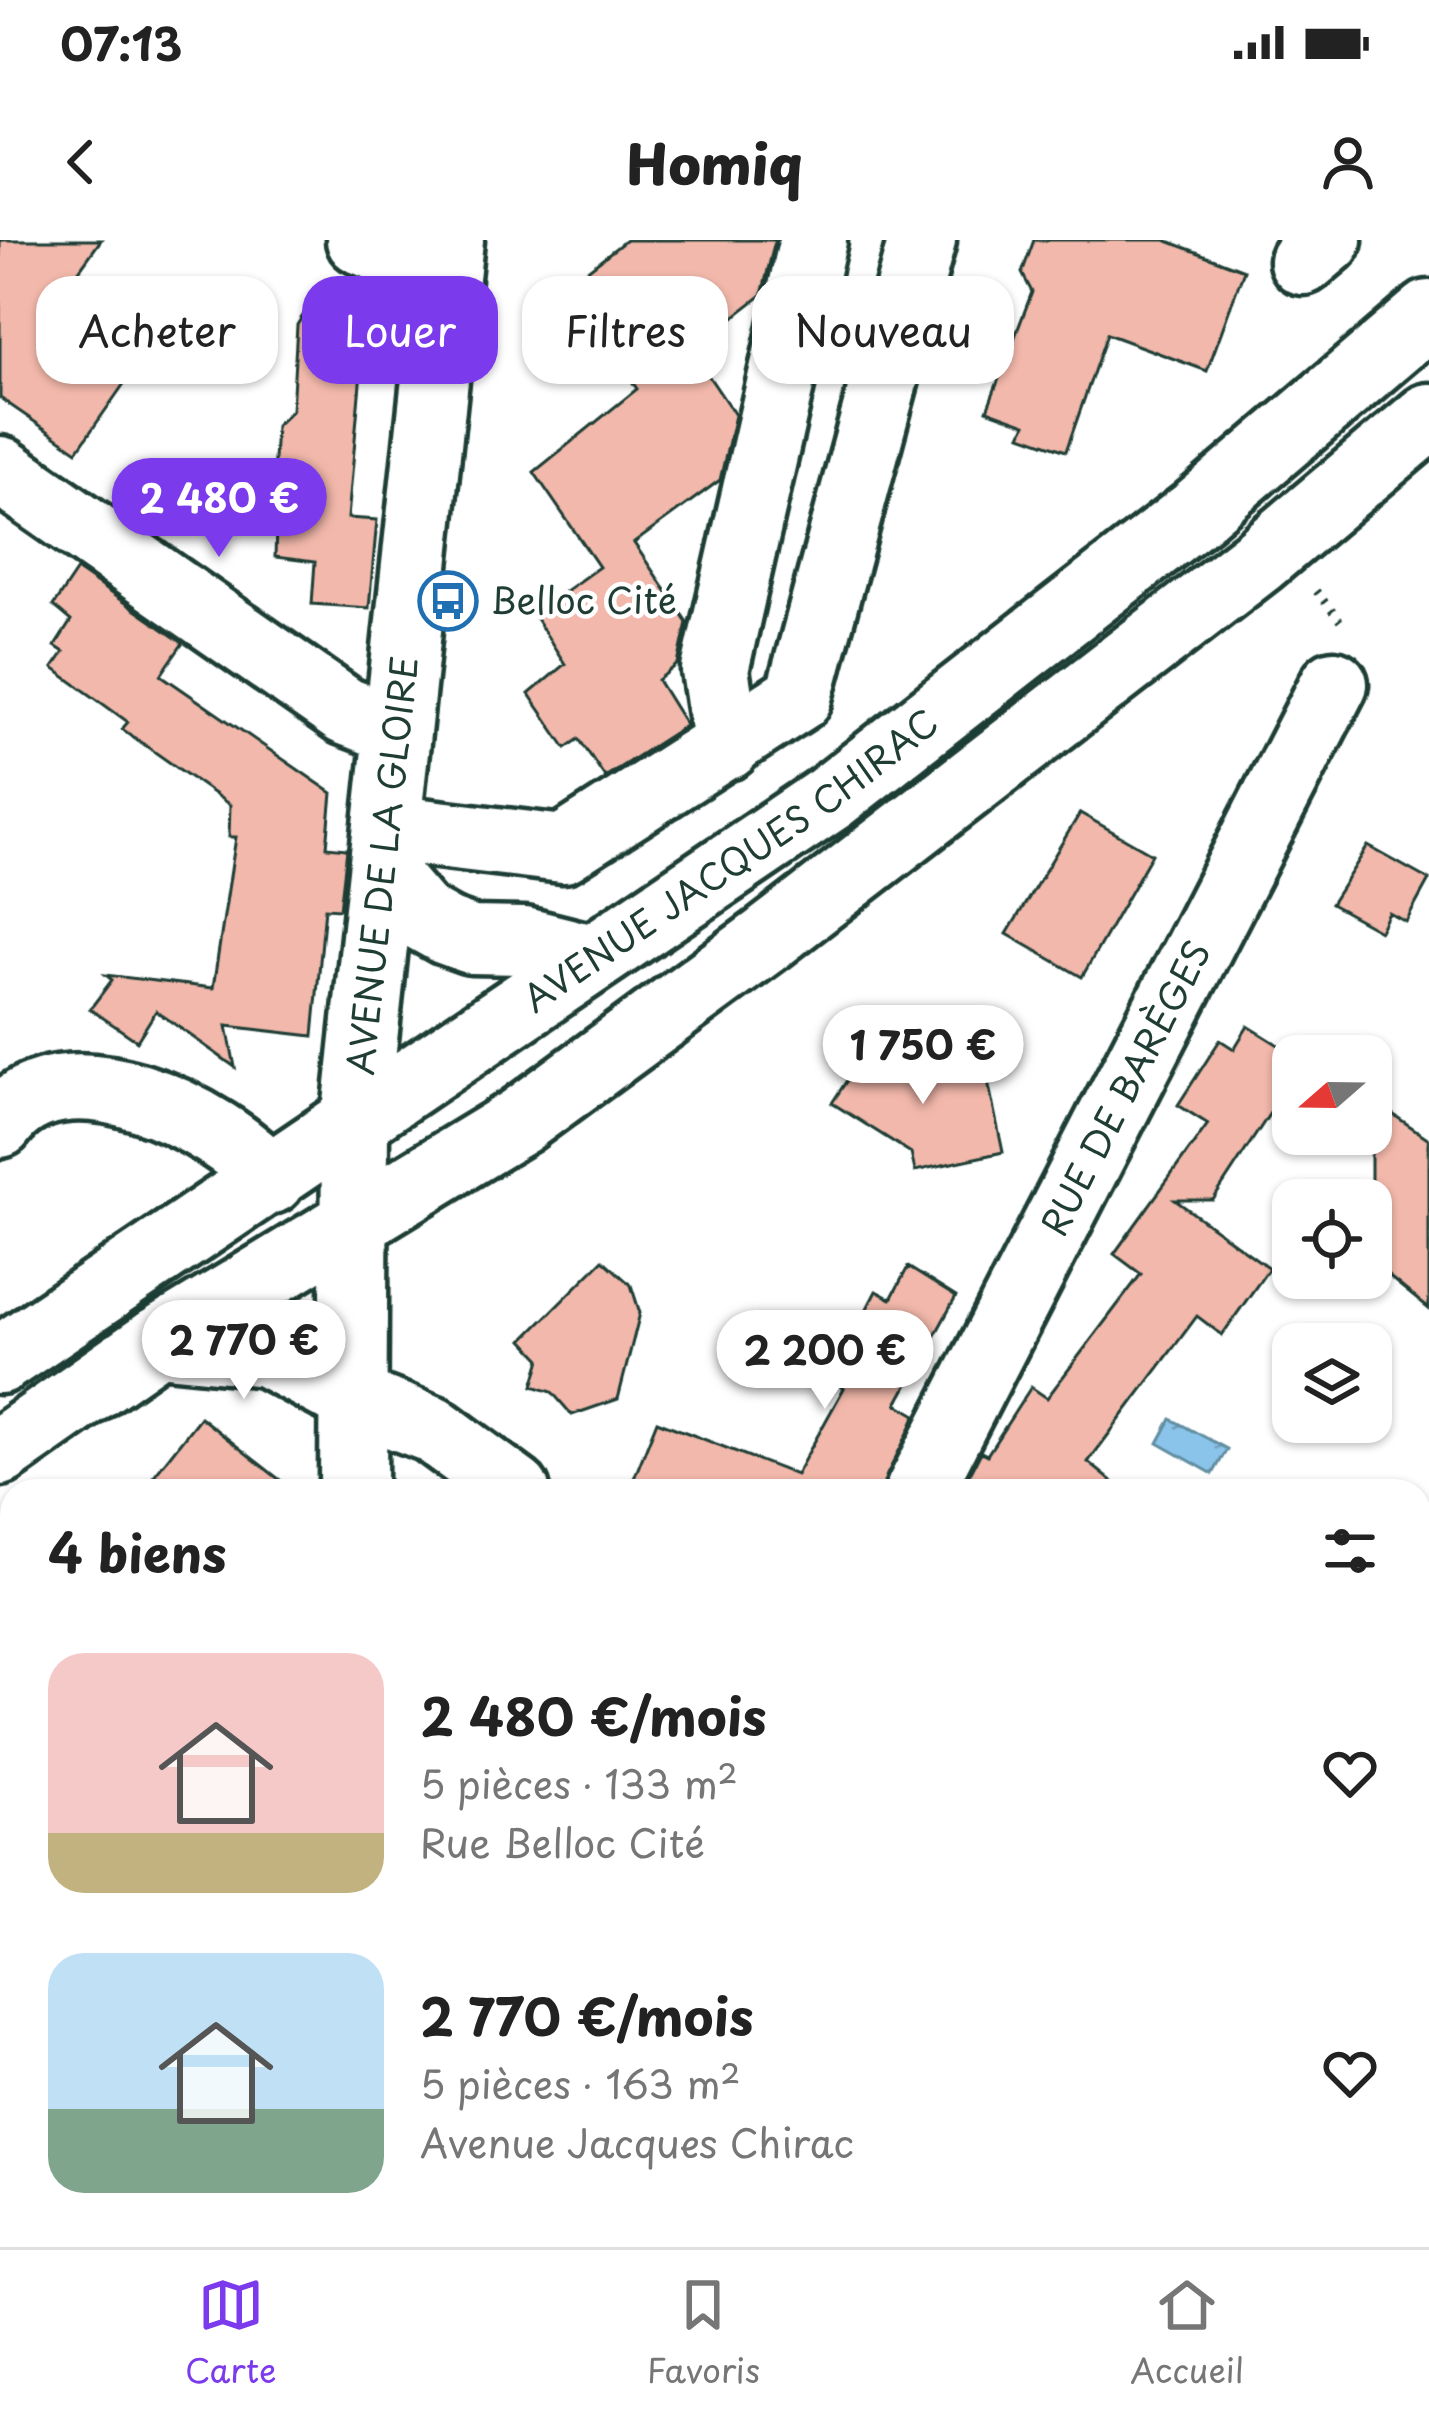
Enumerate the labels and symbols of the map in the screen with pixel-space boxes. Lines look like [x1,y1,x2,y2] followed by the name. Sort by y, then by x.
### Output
[108,458,330,560] pin: 2 480 €
[417,570,479,632] bus stop icon: Belloc Cité
[490,572,677,626] place label: Belloc Cité
[331,653,430,1077] street label: AVENUE DE LA GLOIRE
[511,695,949,1024] street label: AVENUE JACQUES CHIRAC
[1026,930,1223,1244] street label: RUE DE BARÈGES
[812,1005,1034,1107] pin: 1 750 €
[1272,1035,1392,1155] north arrow
[133,1300,355,1402] pin: 2 770 €
[714,1310,936,1412] pin: 2 200 €

